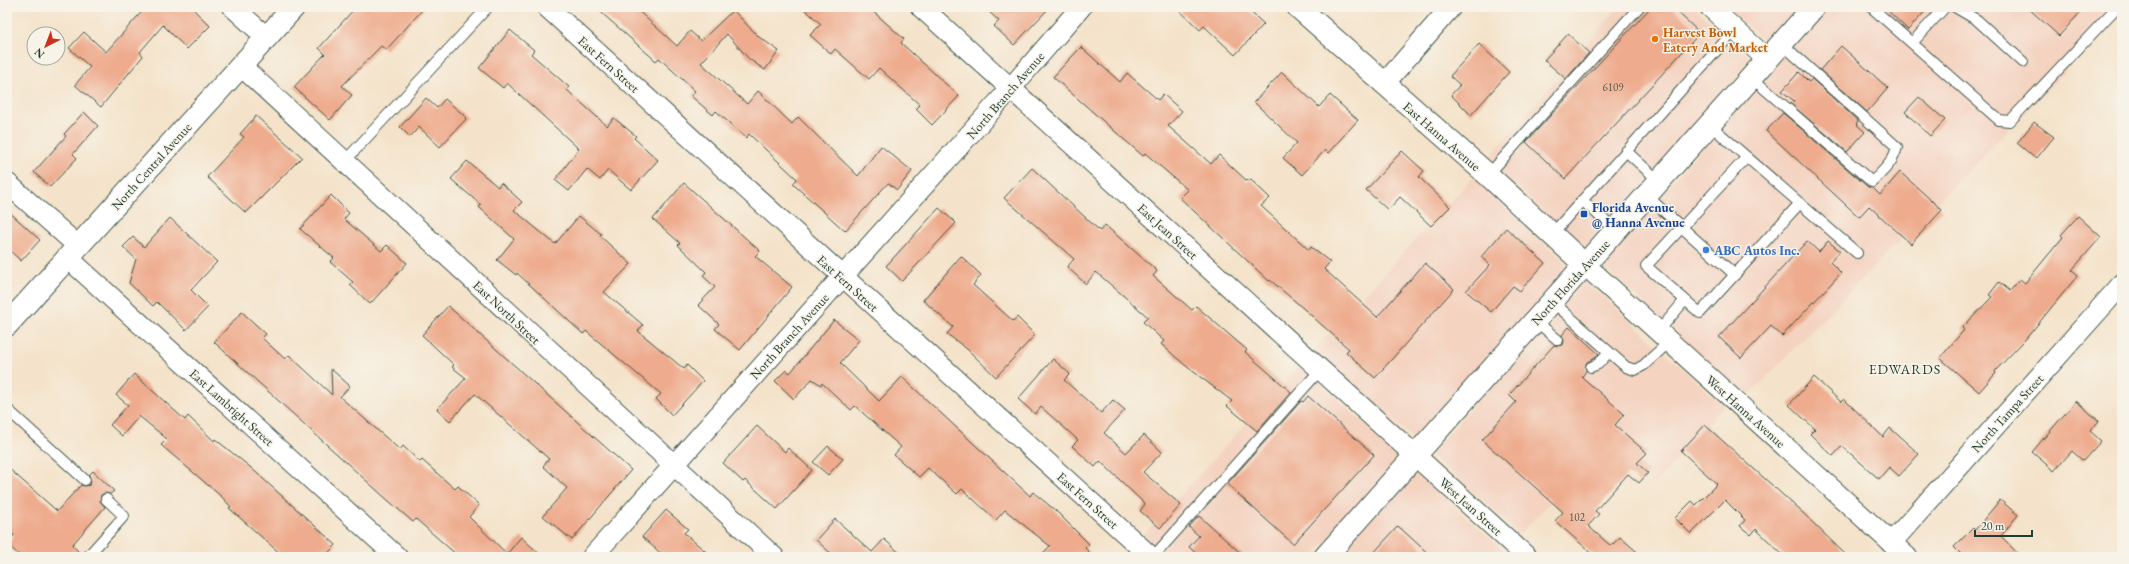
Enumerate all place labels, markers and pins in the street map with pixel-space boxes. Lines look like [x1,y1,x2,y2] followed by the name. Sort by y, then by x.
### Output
[1663,24,1768,56] place label: Harvest Bowl Eatery And Market
[1650,34,1660,44] marker: Harvest Bowl Eatery And Market
[1592,199,1685,231] place label: Florida Avenue @ Hanna Avenue
[1579,209,1589,219] marker: Florida Avenue @ Hanna Avenue
[1713,242,1800,259] place label: ABC Autos Inc.
[1701,245,1711,255] marker: ABC Autos Inc.

